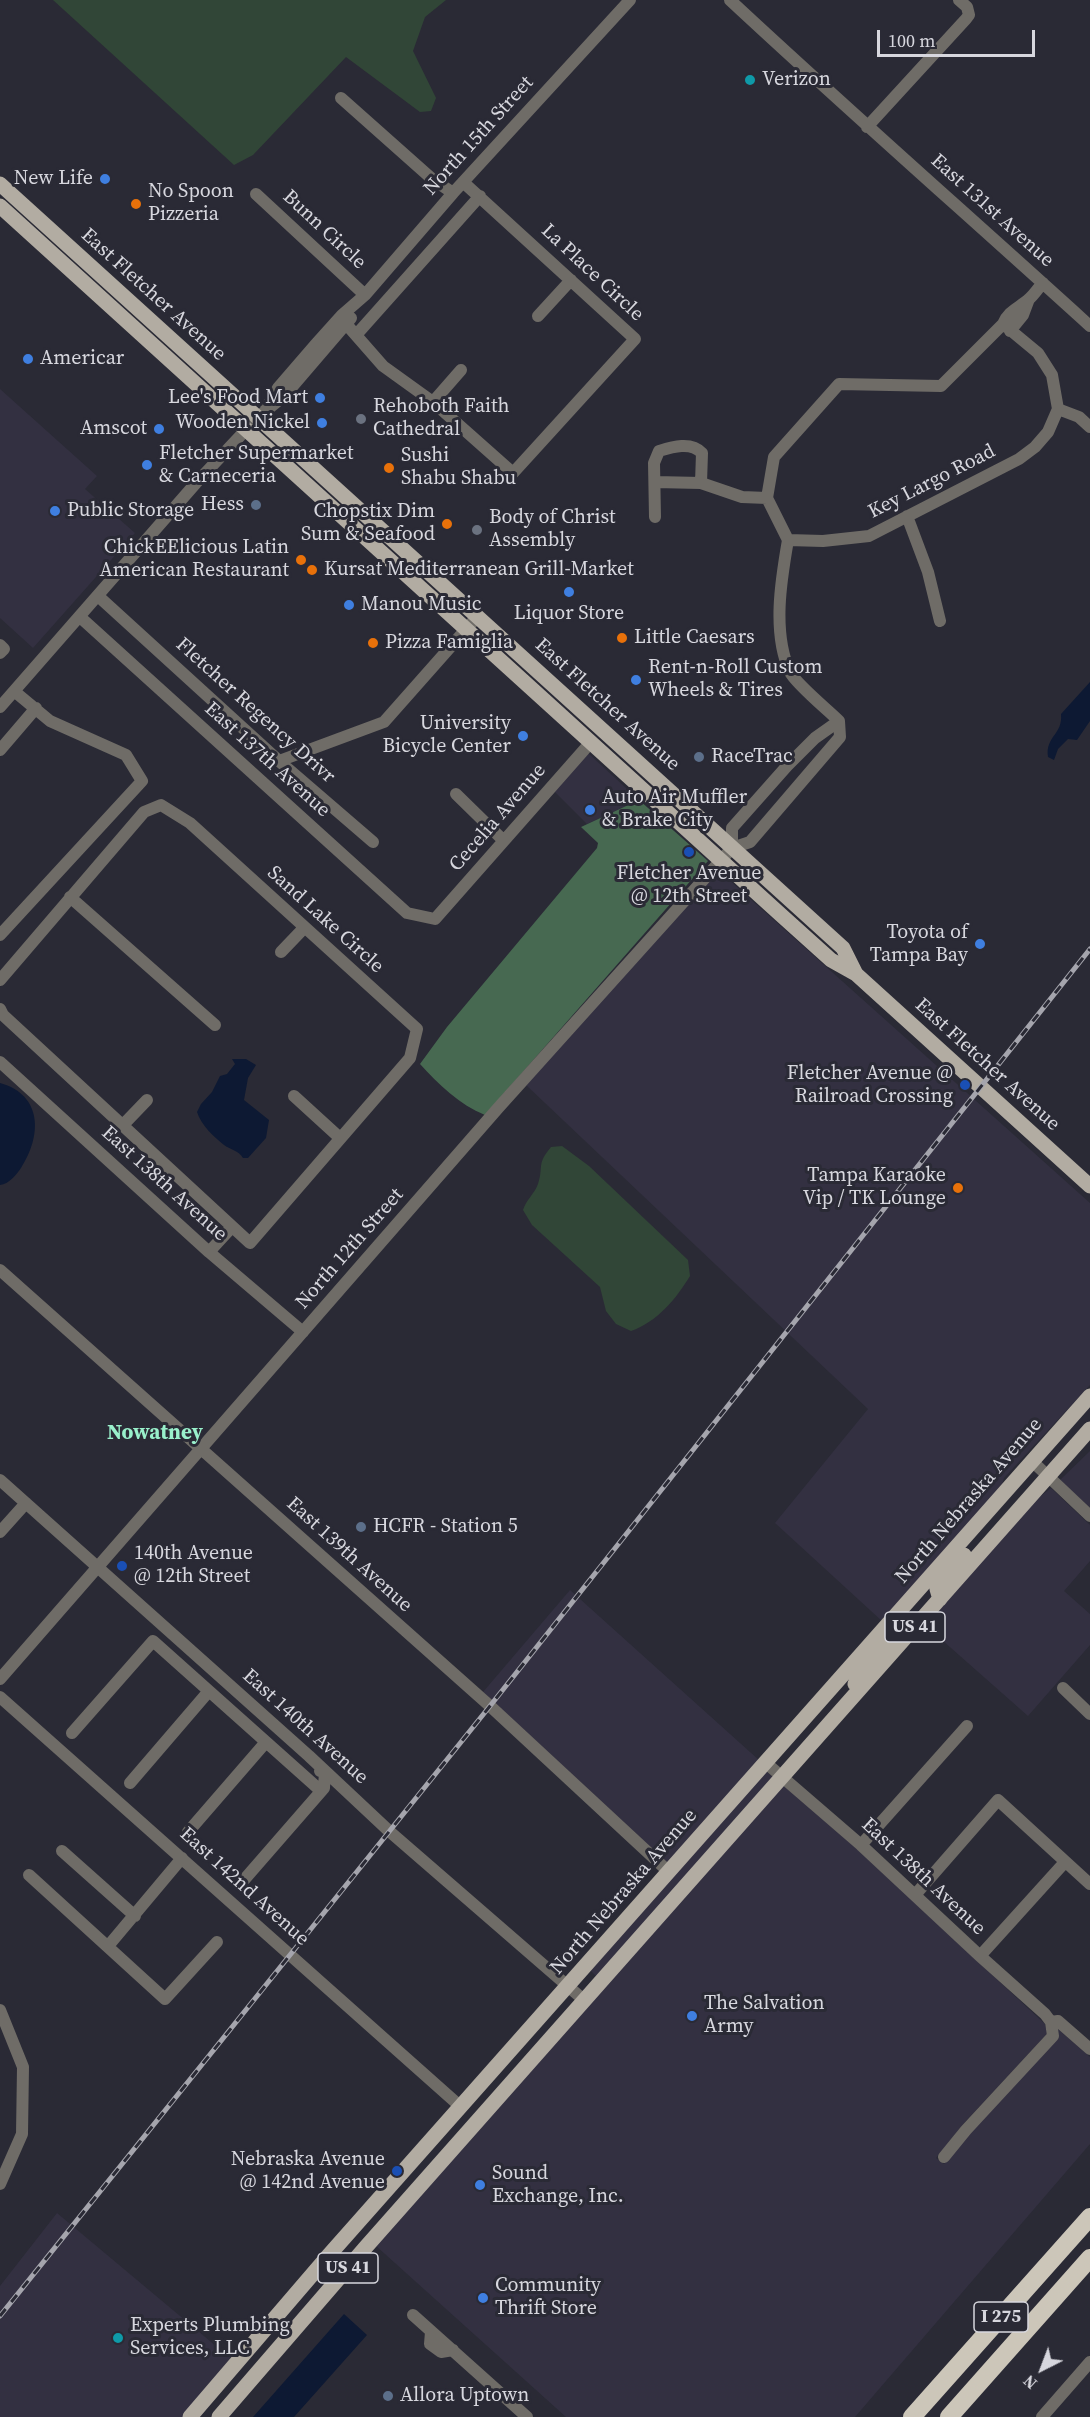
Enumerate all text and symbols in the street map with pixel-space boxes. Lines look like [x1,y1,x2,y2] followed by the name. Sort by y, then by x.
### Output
[880,18,1038,56] scale bar
[888,28,935,53] text: 100 m
[762,68,831,92] place label: Verizon
[419,71,539,201] street label: North 15th Street
[743,73,757,87] marker: Verizon
[925,149,1059,273] street label: East 131st Avenue
[14,167,93,191] place label: New Life
[98,172,112,186] marker: New Life
[148,180,234,227] place label: No Spoon Pizzeria
[277,185,371,275] street label: Bunn Circle
[129,197,143,211] marker: No Spoon Pizzeria
[536,219,648,327] street label: La Place Circle
[76,224,230,366] street label: East Fletcher Avenue
[40,347,124,371] place label: Americar
[21,352,35,366] marker: Americar
[168,386,308,410] place label: Lee's Food Mart
[313,391,327,405] marker: Lee's Food Mart
[373,395,510,442] place label: Rehoboth Faith Cathedral
[175,411,310,435] place label: Wooden Nickel
[354,412,368,426] marker: Rehoboth Faith Cathedral
[315,416,329,430] marker: Wooden Nickel
[80,417,147,441] place label: Amscot
[152,422,166,436] marker: Amscot
[865,440,999,524] street label: Key Largo Road
[159,442,354,489] place label: Fletcher Supermarket & Carneceria
[401,444,516,491] place label: Sushi Shabu Shabu
[140,458,154,472] marker: Fletcher Supermarket & Carneceria
[382,461,396,475] marker: Sushi Shabu Shabu
[201,493,244,517] place label: Hess
[249,498,263,512] marker: Hess
[67,499,194,523] place label: Public Storage
[301,500,435,547] place label: Chopstix Dim Sum & Seafood
[48,504,62,518] marker: Public Storage
[489,506,616,553] place label: Body of Christ Assembly
[440,517,454,531] marker: Chopstix Dim Sum & Seafood
[470,523,484,537] marker: Body of Christ Assembly
[100,536,289,583] place label: ChickEElicious Latin American Restaurant
[294,553,308,567] marker: ChickEElicious Latin American Restaurant
[324,558,634,582] place label: Kursat Mediterranean Grill-Market
[305,563,319,577] marker: Kursat Mediterranean Grill-Market
[562,585,576,599] marker: Liquor Store
[361,593,482,617] place label: Manou Music
[342,598,356,612] marker: Manou Music
[514,602,624,626] place label: Liquor Store
[634,626,755,650] place label: Little Caesars
[385,631,513,655] place label: Pizza Famiglia
[615,631,629,645] marker: Little Caesars
[170,633,340,789] street label: Fletcher Regency Drivr
[530,634,684,776] street label: East Fletcher Avenue
[366,636,380,650] marker: Pizza Famiglia
[648,656,823,703] place label: Rent-n-Roll Custom Wheels & Tires
[629,673,643,687] marker: Rent-n-Roll Custom Wheels & Tires
[199,697,335,823] street label: East 137th Avenue
[383,712,511,759] place label: University Bicycle Center
[516,729,530,743] marker: University Bicycle Center
[711,745,793,769] place label: RaceTrac
[692,750,706,764] marker: RaceTrac
[445,759,551,877] street label: Cecelia Avenue
[602,786,747,833] place label: Auto Air Muffler & Brake City
[583,803,597,817] marker: Auto Air Muffler & Brake City
[682,845,696,859] marker: Fletcher Avenue @ 12th Street
[262,861,388,979] street label: Sand Lake Circle
[617,862,761,909] place label: Fletcher Avenue @ 12th Street
[870,921,968,968] place label: Toyota of Tampa Bay
[973,937,987,951] marker: Toyota of Tampa Bay
[910,994,1064,1136] street label: East Fletcher Avenue
[787,1062,953,1109] place label: Fletcher Avenue @ Railroad Crossing
[958,1078,972,1092] marker: Fletcher Avenue @ Railroad Crossing
[96,1121,232,1247] street label: East 138th Avenue
[803,1164,946,1211] place label: Tampa Karaoke Vip / TK Lounge
[951,1181,965,1195] marker: Tampa Karaoke Vip / TK Lounge
[291,1184,409,1314] street label: North 12th Street
[890,1413,1048,1589] street label: North Nebraska Avenue
[107,1421,203,1447] district label: Nowatney
[281,1492,417,1618] street label: East 139th Avenue
[373,1515,518,1539] place label: HCFR - Station 5
[354,1520,368,1534] marker: HCFR - Station 5
[134,1542,253,1589] place label: 140th Avenue @ 12th Street
[115,1559,129,1573] marker: 140th Avenue @ 12th Street
[885,1612,945,1642] road number: US 41
[237,1664,373,1790] street label: East 140th Avenue
[545,1804,703,1980] street label: North Nebraska Avenue
[856,1813,990,1941] street label: East 138th Avenue
[174,1823,314,1951] street label: East 142nd Avenue
[704,1992,825,2039] place label: The Salvation Army
[685,2009,699,2023] marker: The Salvation Army
[231,2148,385,2195] place label: Nebraska Avenue @ 142nd Avenue
[492,2162,624,2209] place label: Sound Exchange, Inc.
[390,2164,404,2178] marker: Nebraska Avenue @ 142nd Avenue
[473,2178,487,2192] marker: Sound Exchange, Inc.
[318,2253,378,2283] road number: US 41
[495,2274,601,2321] place label: Community Thrift Store
[476,2291,490,2305] marker: Community Thrift Store
[974,2302,1028,2332] road number: I 275
[130,2314,290,2361] place label: Experts Plumbing Services, LLC
[111,2331,125,2345] marker: Experts Plumbing Services, LLC
[1012,2339,1072,2399] north arrow
[1018,2370,1042,2394] text: N
[400,2384,529,2408] place label: Allora Uptown
[381,2389,395,2403] marker: Allora Uptown

